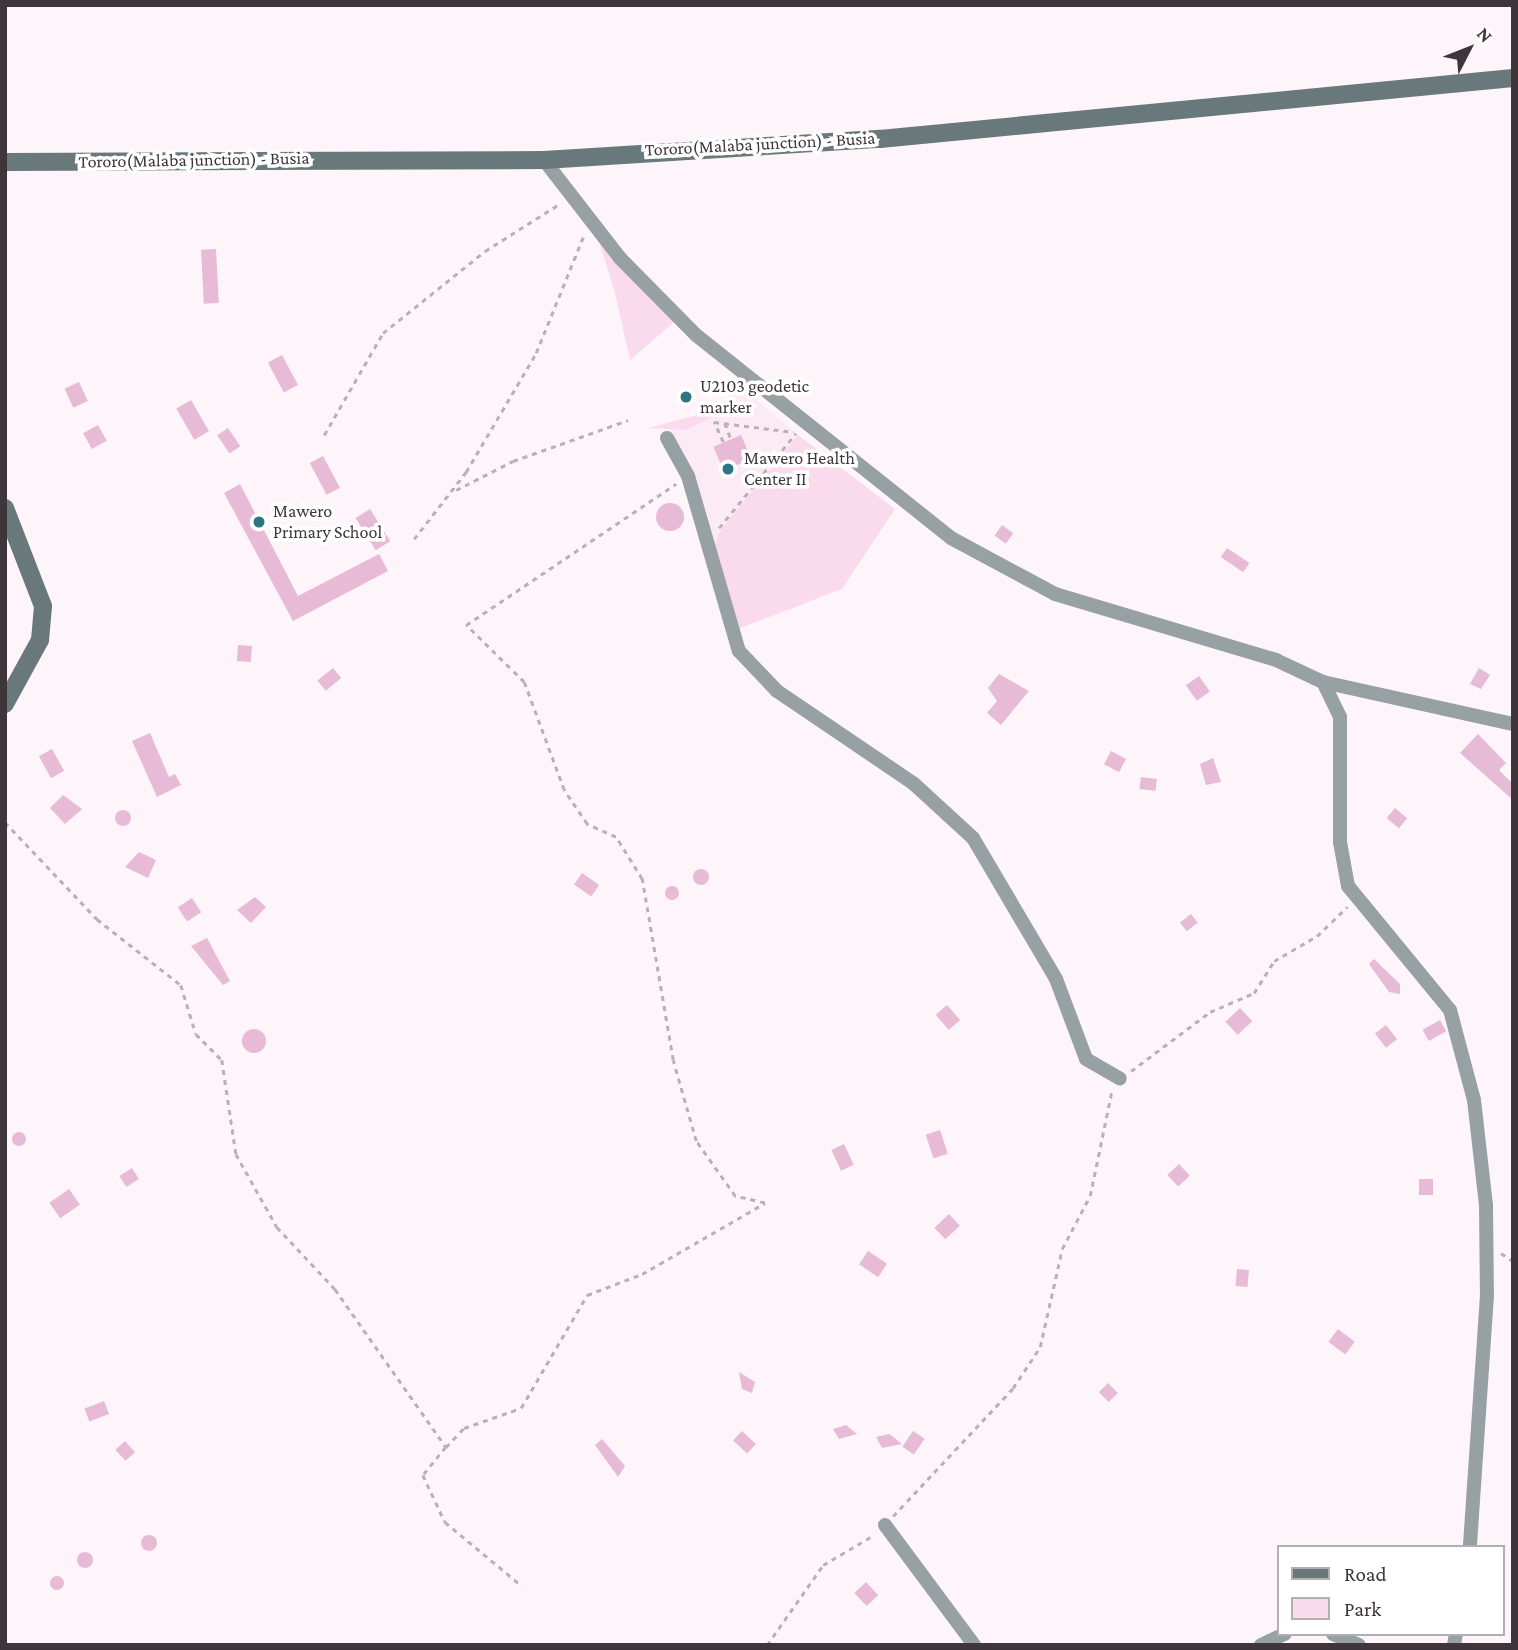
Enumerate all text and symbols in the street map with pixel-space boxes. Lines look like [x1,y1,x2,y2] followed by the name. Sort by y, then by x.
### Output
[1434,14,1504,84] north arrow
[1473,23,1497,46] text: N
[644,127,876,161] street label: Tororo(Malaba junction) - Busia
[78,147,310,173] street label: Tororo(Malaba junction) - Busia
[700,376,809,418] place label: U2103 geodetic marker
[678,389,694,405] marker: U2103 geodetic marker
[744,448,855,490] place label: Mawero Health Center II
[718,459,738,479] marker: Mawero Health Center II
[273,501,382,544] place label: Mawero Primary School
[251,514,267,530] marker: Mawero Primary School
[1276,1545,1504,1636] legend
[1344,1562,1387,1586] text: Road
[1344,1597,1381,1621] text: Park

